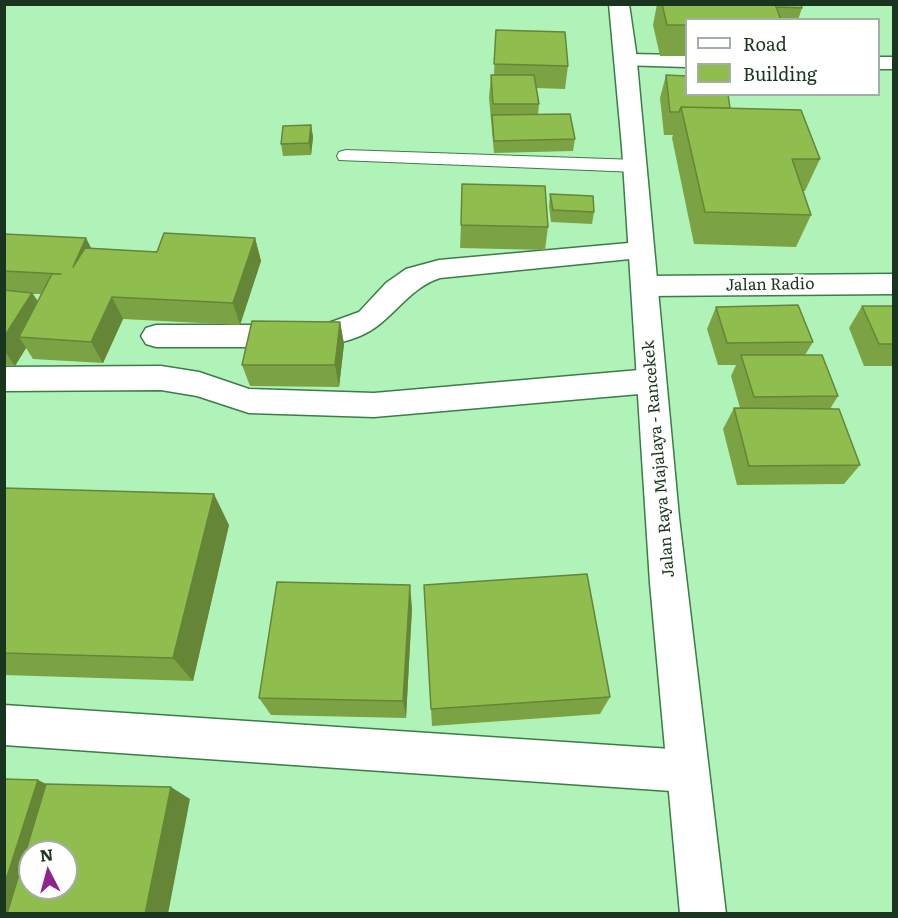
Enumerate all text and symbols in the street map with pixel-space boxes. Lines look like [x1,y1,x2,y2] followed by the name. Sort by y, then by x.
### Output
[685,18,880,96] legend
[743,30,787,57] text: Road
[743,60,817,87] text: Building
[725,275,815,295] street label: Jalan Radio
[639,339,679,579] street label: Jalan Raya Majalaya - Rancekek
[18,840,78,900] north arrow
[38,841,54,867] text: N

